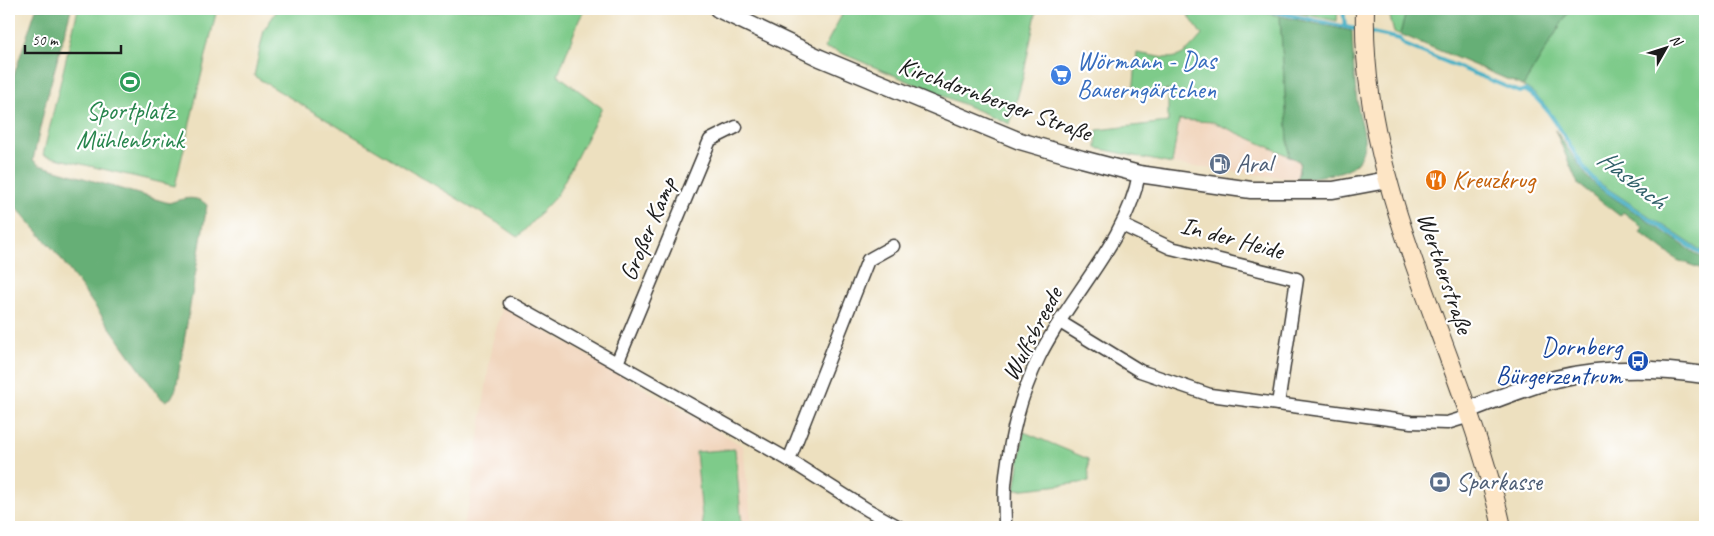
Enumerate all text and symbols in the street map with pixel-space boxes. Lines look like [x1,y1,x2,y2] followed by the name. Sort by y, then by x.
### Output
[25,22,121,54] scale bar
[1642,22,1692,72] north arrow
[32,31,59,50] text: 50 m
[1666,31,1687,51] text: N
[1077,45,1218,106] place label: Wörmann - Das Bauerngärtchen
[894,49,1098,149] street label: Kirchdornberger Straße
[1049,63,1073,87] supermarket icon: Wörmann - Das Bauerngärtchen
[118,70,142,94] sports icon: Sportplatz Mühlenbrink
[76,95,186,156] place label: Sportplatz Mühlenbrink
[1591,142,1675,217] water label: Hasbach
[1236,148,1277,180] place label: Aral
[1208,152,1232,176] fuel station icon: Aral
[1452,164,1537,196] place label: Kreuzkrug
[1424,168,1448,192] restaurant icon: Kreuzkrug
[612,171,685,286] street label: Großer Kamp
[1409,208,1481,340] street label: Wertherstraße
[1177,209,1289,268] street label: In der Heide
[994,280,1071,386] street label: Wulfsbreede
[1496,331,1624,392] place label: Dornberg Bürgerzentrum
[1626,349,1650,373] bus stop icon: Dornberg Bürgerzentrum
[1456,466,1544,498] place label: Sparkasse
[1428,470,1452,494] bank icon: Sparkasse

